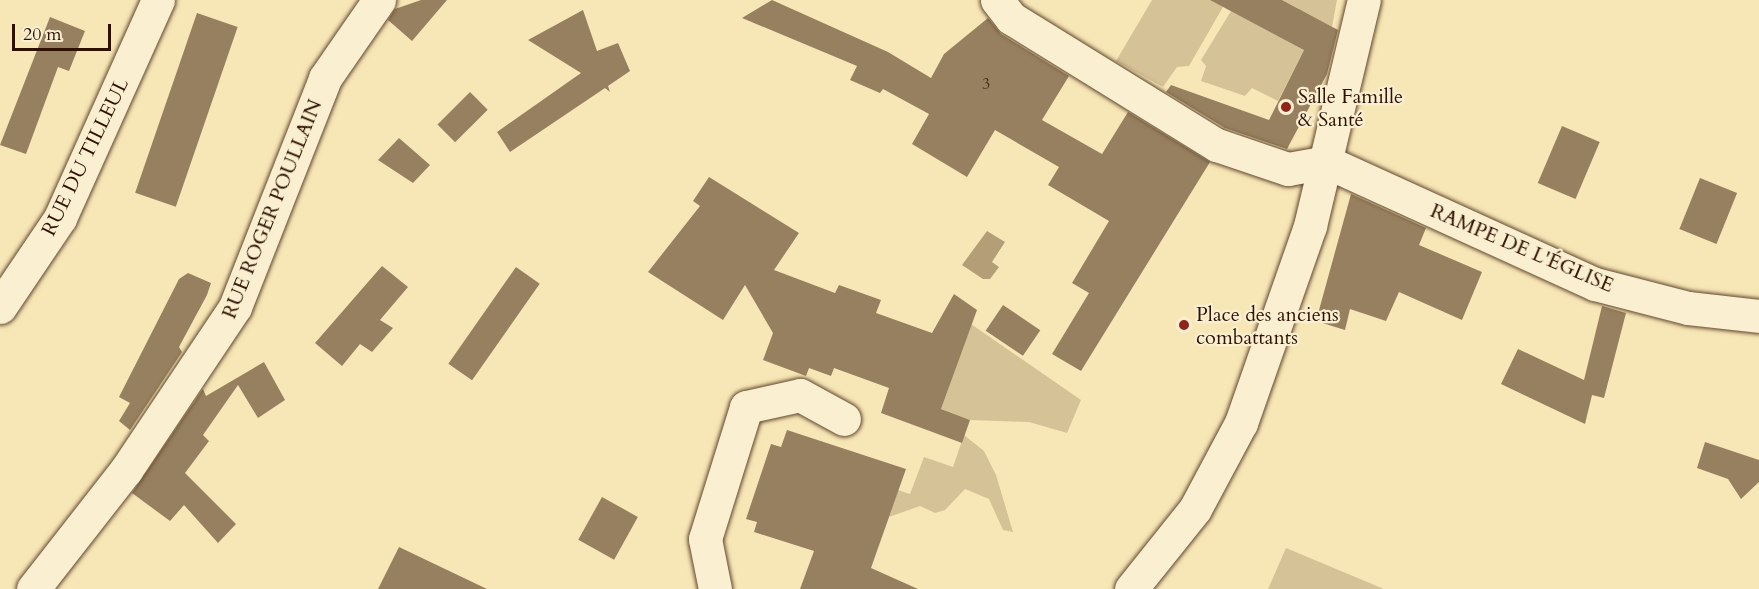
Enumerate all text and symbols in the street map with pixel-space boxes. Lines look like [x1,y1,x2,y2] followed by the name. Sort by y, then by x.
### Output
[15,12,114,50] scale bar
[23,22,62,47] text: 20 m
[36,74,134,240] street label: RUE DU TILLEUL
[982,74,990,94] house number: 3
[1298,84,1403,131] place label: Salle Famille & Santé
[217,96,327,322] street label: RUE ROGER POULLAIN
[1279,100,1293,114] marker: Salle Famille & Santé
[1427,199,1617,297] street label: RAMPE DE L'ÉGLISE
[1196,302,1339,349] place label: Place des anciens combattants
[1177,318,1191,332] marker: Place des anciens combattants

